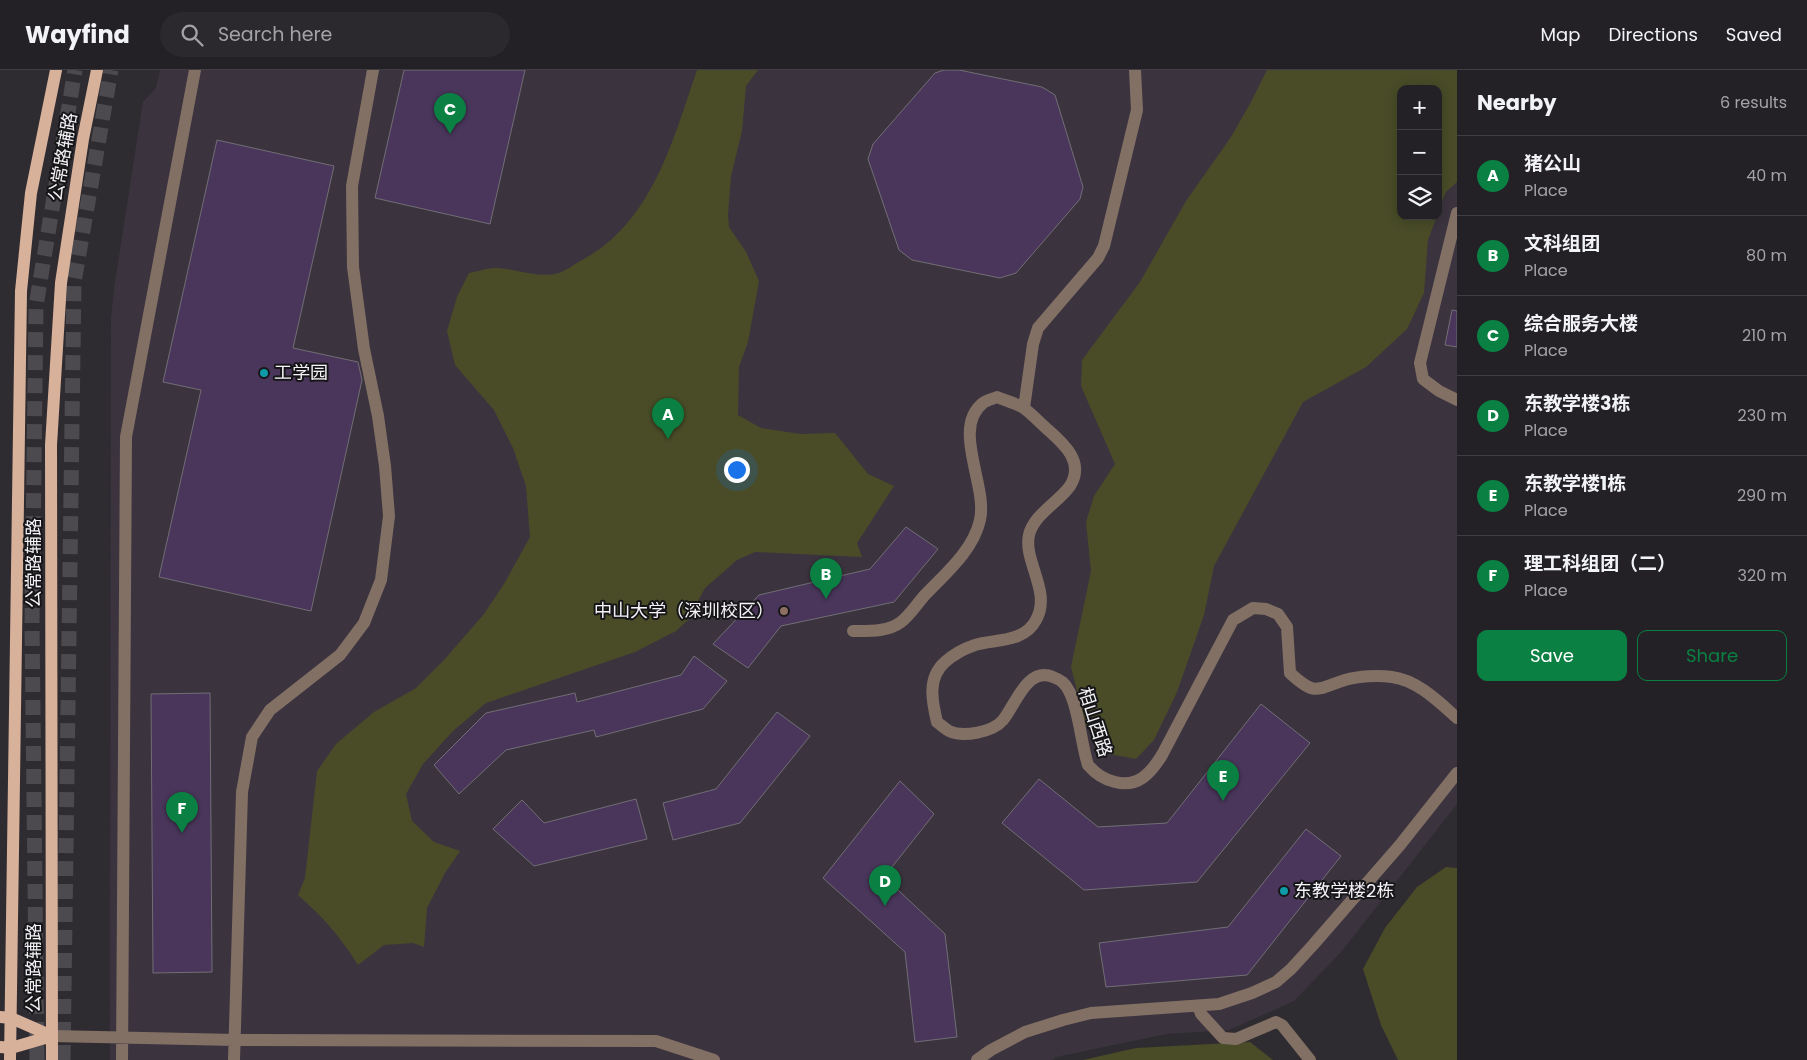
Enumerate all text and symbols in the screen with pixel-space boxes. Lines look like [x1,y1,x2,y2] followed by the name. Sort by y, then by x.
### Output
[160,12,510,57] search box
[25,18,130,51] text: Wayfind
[178,21,206,49] icon: search
[218,21,332,48] text: Search here
[1541,22,1580,47] text: Map
[1608,22,1698,47] text: Directions
[1726,22,1782,47] text: Saved
[1397,85,1442,220] map controls
[1397,85,1442,130] button: +
[1477,88,1557,117] text: Nearby
[1720,91,1787,114] text: 6 results
[434,93,466,134] pin: C
[42,110,83,203] street label: 公常路辅路
[1397,130,1442,175] button: −
[1524,150,1581,177] text: 猪公山
[1487,164,1499,187] text: A
[1746,164,1787,187] text: 40 m
[1397,175,1442,220] button: layers
[1524,179,1568,202] text: Place
[1524,230,1600,257] text: 文科组团
[1488,244,1498,267] text: B
[1746,244,1787,267] text: 80 m
[1524,259,1568,282] text: Place
[1524,310,1638,337] text: 综合服务大楼
[1487,324,1499,347] text: C
[1742,324,1787,347] text: 210 m
[1524,339,1568,362] text: Place
[274,360,328,385] place label: 工学园
[258,367,270,379] marker: 工学园
[1524,390,1631,417] text: 东教学楼3栋
[652,398,684,439] pin: A
[1487,404,1499,427] text: D
[1738,404,1787,427] text: 230 m
[1524,419,1568,442] text: Place
[724,457,750,483] your location
[1524,470,1626,497] text: 东教学楼1栋
[1489,484,1497,507] text: E
[1737,484,1787,507] text: 290 m
[1524,499,1568,522] text: Place
[21,518,46,608] street label: 公常路辅路
[1524,550,1676,577] text: 理工科组团（二）
[810,558,842,599] pin: B
[1489,564,1497,587] text: F
[1738,564,1787,587] text: 320 m
[1524,579,1568,602] text: Place
[594,598,774,623] place label: 中山大学（深圳校区）
[778,605,790,617] marker: 中山大学（深圳校区）
[1477,630,1627,681] button: Save
[1637,630,1787,681] button: Share
[1072,684,1118,760] street label: 相山西路
[1207,760,1239,801] pin: E
[166,792,198,833] pin: F
[869,865,901,906] pin: D
[1294,878,1394,903] place label: 东教学楼2栋
[1278,885,1290,897] marker: 东教学楼2栋
[21,923,46,1013] street label: 公常路辅路

